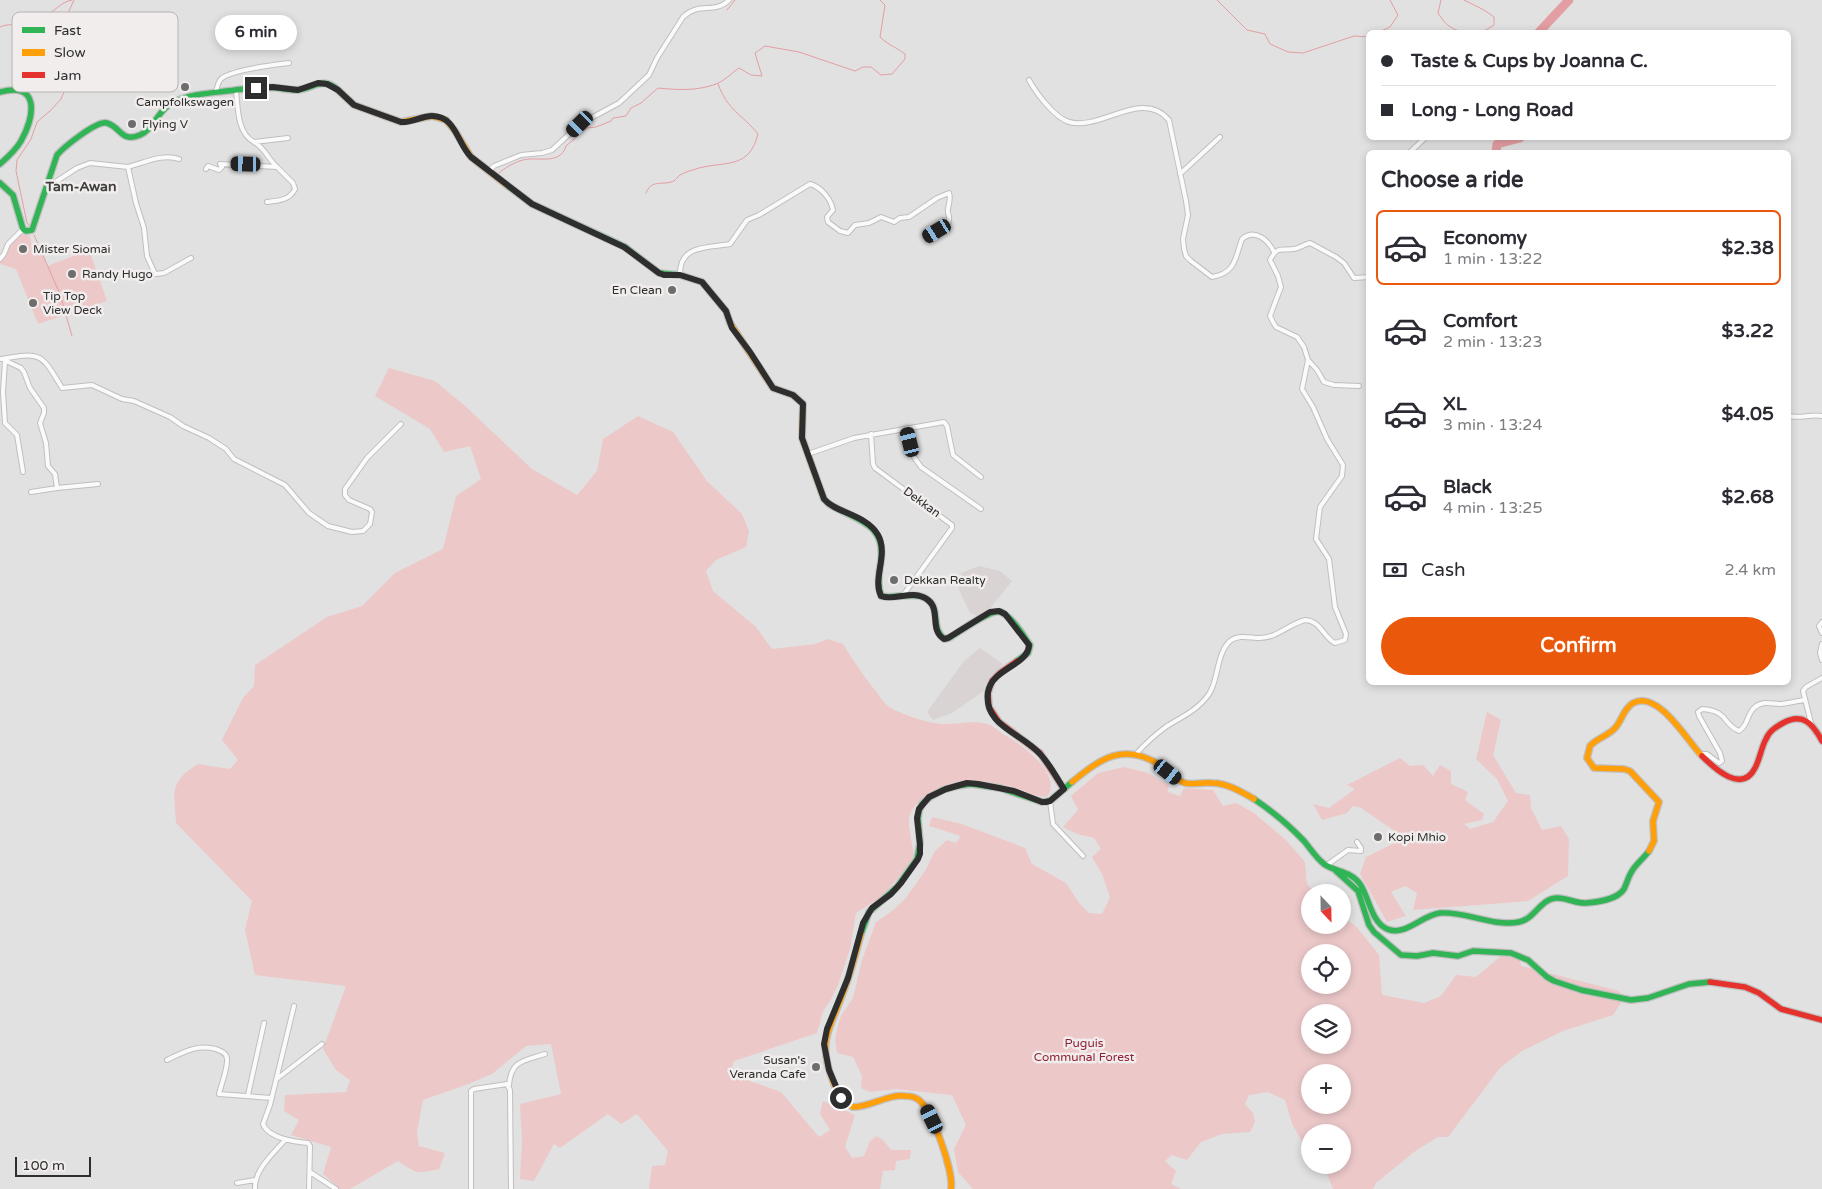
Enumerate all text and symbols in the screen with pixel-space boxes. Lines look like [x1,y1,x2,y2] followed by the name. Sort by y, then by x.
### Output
[12,12,178,92] legend
[215,16,297,51] callout: 6 min
[54,22,82,39] text: Fast
[235,22,277,42] text: 6 min
[54,44,86,61] text: Slow
[1411,50,1648,72] text: Taste & Cups by Joanna C.
[54,67,81,84] text: Jam
[245,77,267,99] route end
[179,81,191,93] marker: Campfolkswagen
[136,95,234,109] place label: Campfolkswagen
[1411,99,1573,121] text: Long - Long Road
[563,108,596,140] car
[142,117,189,131] place label: Flying V
[126,118,138,130] marker: Flying V
[230,156,261,172] car
[1381,167,1524,193] text: Choose a ride
[45,178,116,195] district label: Tam-Awan
[920,217,953,245] car
[1383,225,1428,270] icon: car
[1443,227,1527,249] text: Economy
[1722,237,1774,259] text: $2.38
[33,242,111,256] place label: Mister Siomai
[17,243,29,255] marker: Mister Siomai
[1443,249,1542,269] text: 1 min · 13:22
[82,267,153,281] place label: Randy Hugo
[66,268,78,280] marker: Randy Hugo
[612,283,662,297] place label: En Clean
[666,284,678,296] marker: En Clean
[43,289,103,317] place label: Tip Top View Deck
[27,297,39,309] marker: Tip Top View Deck
[1383,308,1428,353] icon: car
[1443,310,1517,332] text: Comfort
[1722,320,1774,342] text: $3.22
[1443,332,1542,352] text: 2 min · 13:23
[1383,391,1428,436] icon: car
[1443,393,1467,415] text: XL
[1722,403,1774,425] text: $4.05
[1443,415,1542,435] text: 3 min · 13:24
[899,426,920,458] car
[1383,474,1428,519] icon: car
[1443,476,1492,498] text: Black
[901,484,943,520] street label: Dekkan
[1722,486,1774,508] text: $2.68
[1443,498,1542,518] text: 4 min · 13:25
[1381,556,1409,584] icon: cash
[1421,559,1466,581] text: Cash
[1724,560,1776,580] text: 2.4 km
[904,573,986,587] place label: Dekkan Realty
[888,574,900,586] marker: Dekkan Realty
[1381,617,1776,675] button: Confirm
[1151,757,1184,787] car
[1388,830,1446,844] place label: Kopi Mhio
[1372,831,1384,843] marker: Kopi Mhio
[1301,884,1351,934] north arrow
[1301,884,1351,1174] map controls
[1301,944,1351,994] button: locate
[1301,1004,1351,1054] button: layers
[1034,1036,1135,1064] park label: Puguis Communal Forest
[729,1053,806,1081] place label: Susan's Veranda Cafe
[810,1061,822,1073] marker: Susan's Veranda Cafe
[1301,1064,1351,1114] button: +
[830,1087,852,1109] route start
[918,1102,945,1136] car
[1301,1124,1351,1174] button: −
[15,1154,91,1177] scale bar
[22,1157,65,1174] text: 100 m

